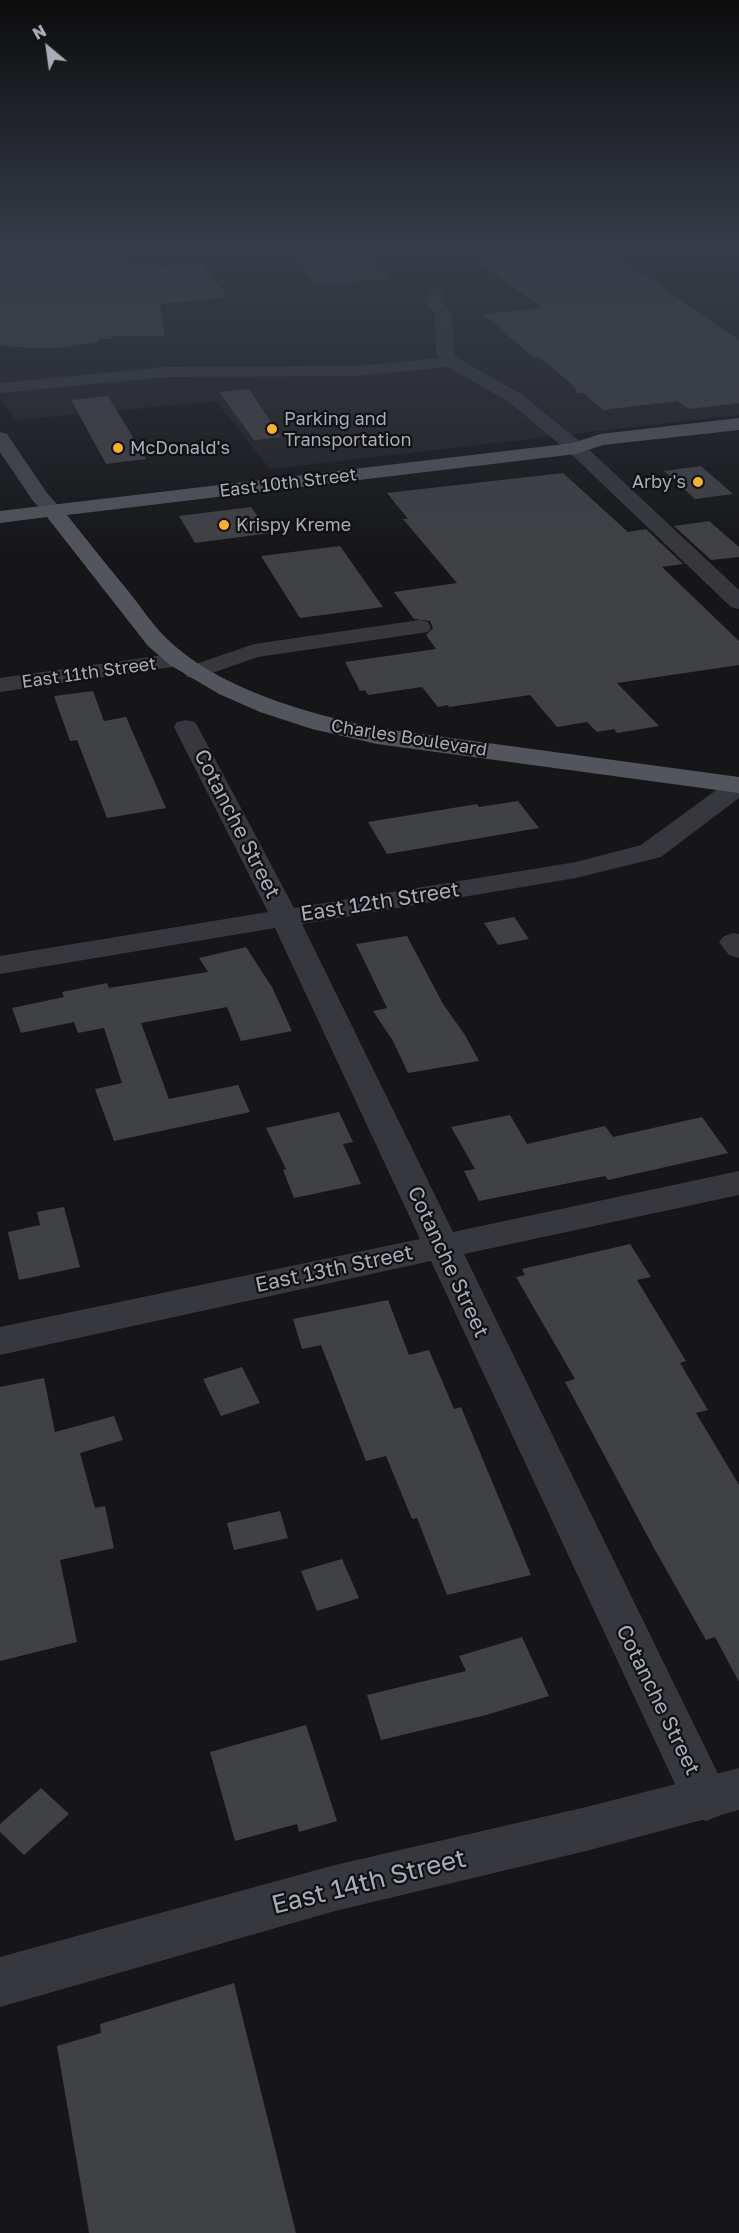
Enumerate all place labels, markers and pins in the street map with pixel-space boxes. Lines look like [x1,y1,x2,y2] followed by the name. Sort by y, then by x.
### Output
[284,408,411,450] place label: Parking and Transportation
[265,422,279,436] marker: Parking and Transportation
[130,437,230,459] place label: McDonald's
[111,441,125,455] marker: McDonald's
[632,471,686,493] place label: Arby's
[691,475,705,489] marker: Arby's
[236,514,351,536] place label: Krispy Kreme
[217,518,231,532] marker: Krispy Kreme

